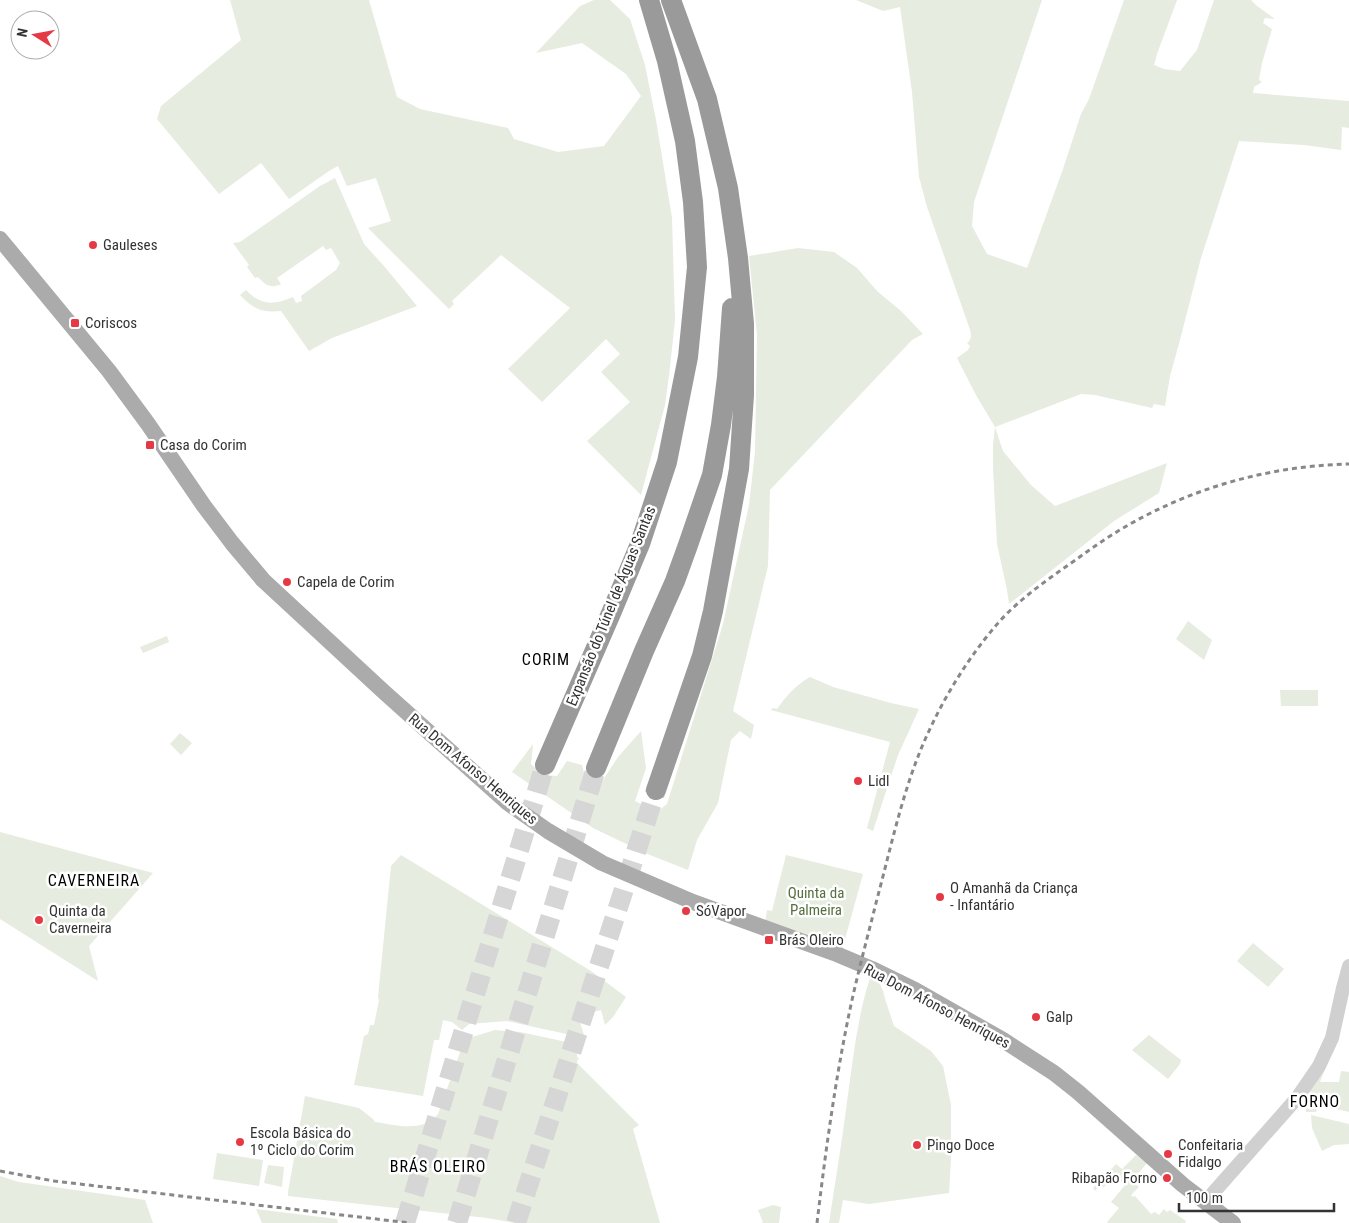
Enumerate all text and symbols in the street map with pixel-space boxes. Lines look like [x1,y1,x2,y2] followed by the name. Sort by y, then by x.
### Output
[10,10,60,60] north arrow
[14,27,31,38] text: N
[103,236,158,254] place label: Gauleses
[87,239,99,251] marker: Gauleses
[85,314,137,332] place label: Coriscos
[69,317,81,329] marker: Coriscos
[160,436,247,454] place label: Casa do Corim
[144,439,156,451] marker: Casa do Corim
[563,503,659,709] street label: Expansão do Túnel de Águas Santas
[297,573,394,591] place label: Capela de Corim
[281,576,293,588] marker: Capela de Corim
[522,650,570,669] district label: CORIM
[405,710,541,828] street label: Rua Dom Afonso Henriques
[868,772,889,790] place label: Lidl
[852,775,864,787] marker: Lidl
[48,871,140,890] district label: CAVERNEIRA
[950,879,1078,914] place label: O Amanhã da Criança - Infantário
[788,884,844,919] park label: Quinta da Palmeira
[934,891,946,903] marker: O Amanhã da Criança - Infantário
[49,902,112,937] place label: Quinta da Caverneira
[696,902,746,920] place label: SóVapor
[680,905,692,917] marker: SóVapor
[33,914,45,926] marker: Quinta da Caverneira
[779,931,844,949] place label: Brás Oleiro
[763,934,775,946] marker: Brás Oleiro
[861,960,1013,1052] street label: Rua Dom Afonso Henriques
[1046,1008,1073,1026] place label: Galp
[1030,1011,1042,1023] marker: Galp
[1290,1092,1340,1111] district label: FORNO
[250,1124,354,1159] place label: Escola Básica do 1º Ciclo do Corim
[234,1136,246,1148] marker: Escola Básica do 1º Ciclo do Corim
[927,1136,994,1154] place label: Pingo Doce
[1178,1136,1243,1171] place label: Confeitaria Fidalgo
[911,1139,923,1151] marker: Pingo Doce
[1162,1148,1174,1160] marker: Confeitaria Fidalgo
[390,1157,486,1176] district label: BRÁS OLEIRO
[1072,1169,1157,1187] place label: Ribapão Forno
[1161,1172,1173,1184] marker: Ribapão Forno
[1179,1180,1334,1212] scale bar
[1186,1189,1223,1207] text: 100 m

